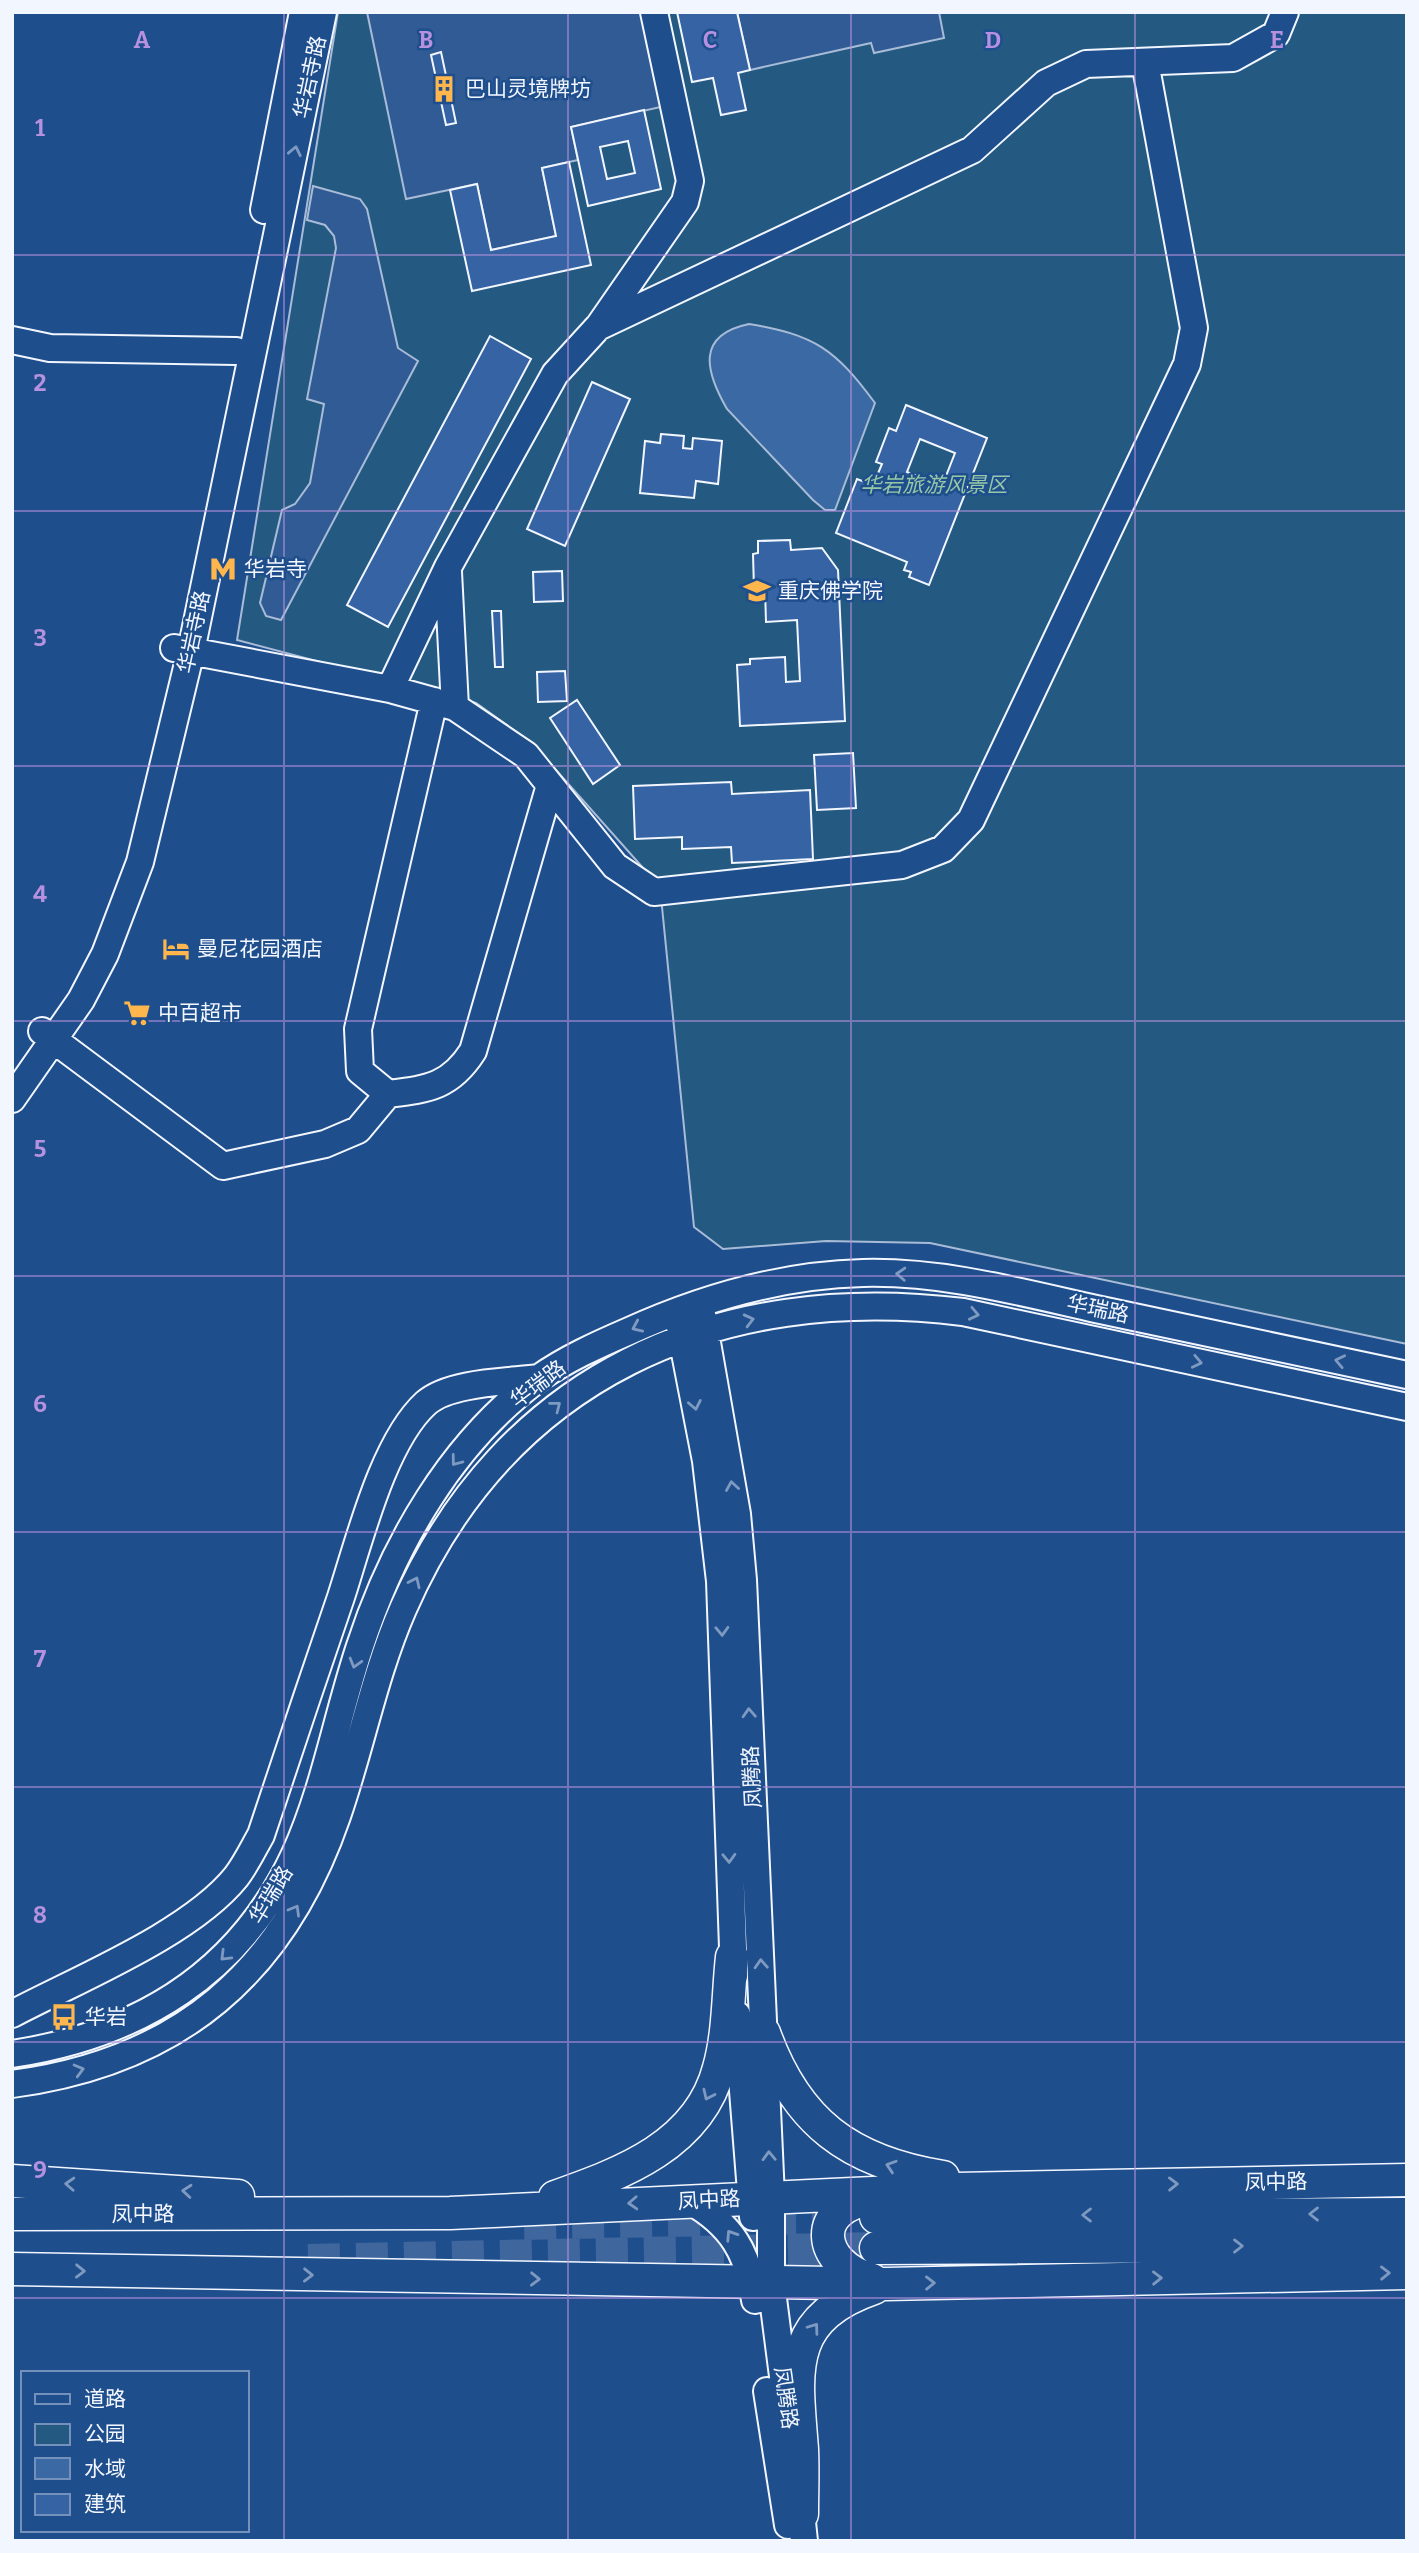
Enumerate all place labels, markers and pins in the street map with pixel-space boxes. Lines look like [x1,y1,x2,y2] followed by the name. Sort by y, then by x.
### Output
[429,74,459,104] building icon: 巴山灵境牌坊
[465,76,591,102] place label: 巴山灵境牌坊
[208,554,238,584] metro station icon: 华岩寺
[244,556,307,582] place label: 华岩寺
[742,576,772,606] school or university icon: 重庆佛学院
[778,578,883,604] place label: 重庆佛学院
[161,934,191,964] hotel icon: 曼尼花园酒店
[197,936,323,962] place label: 曼尼花园酒店
[122,998,152,1028] supermarket icon: 中百超市
[158,1000,242,1026] place label: 中百超市
[49,2002,79,2032] bus stop icon: 华岩
[85,2004,127,2030] place label: 华岩

